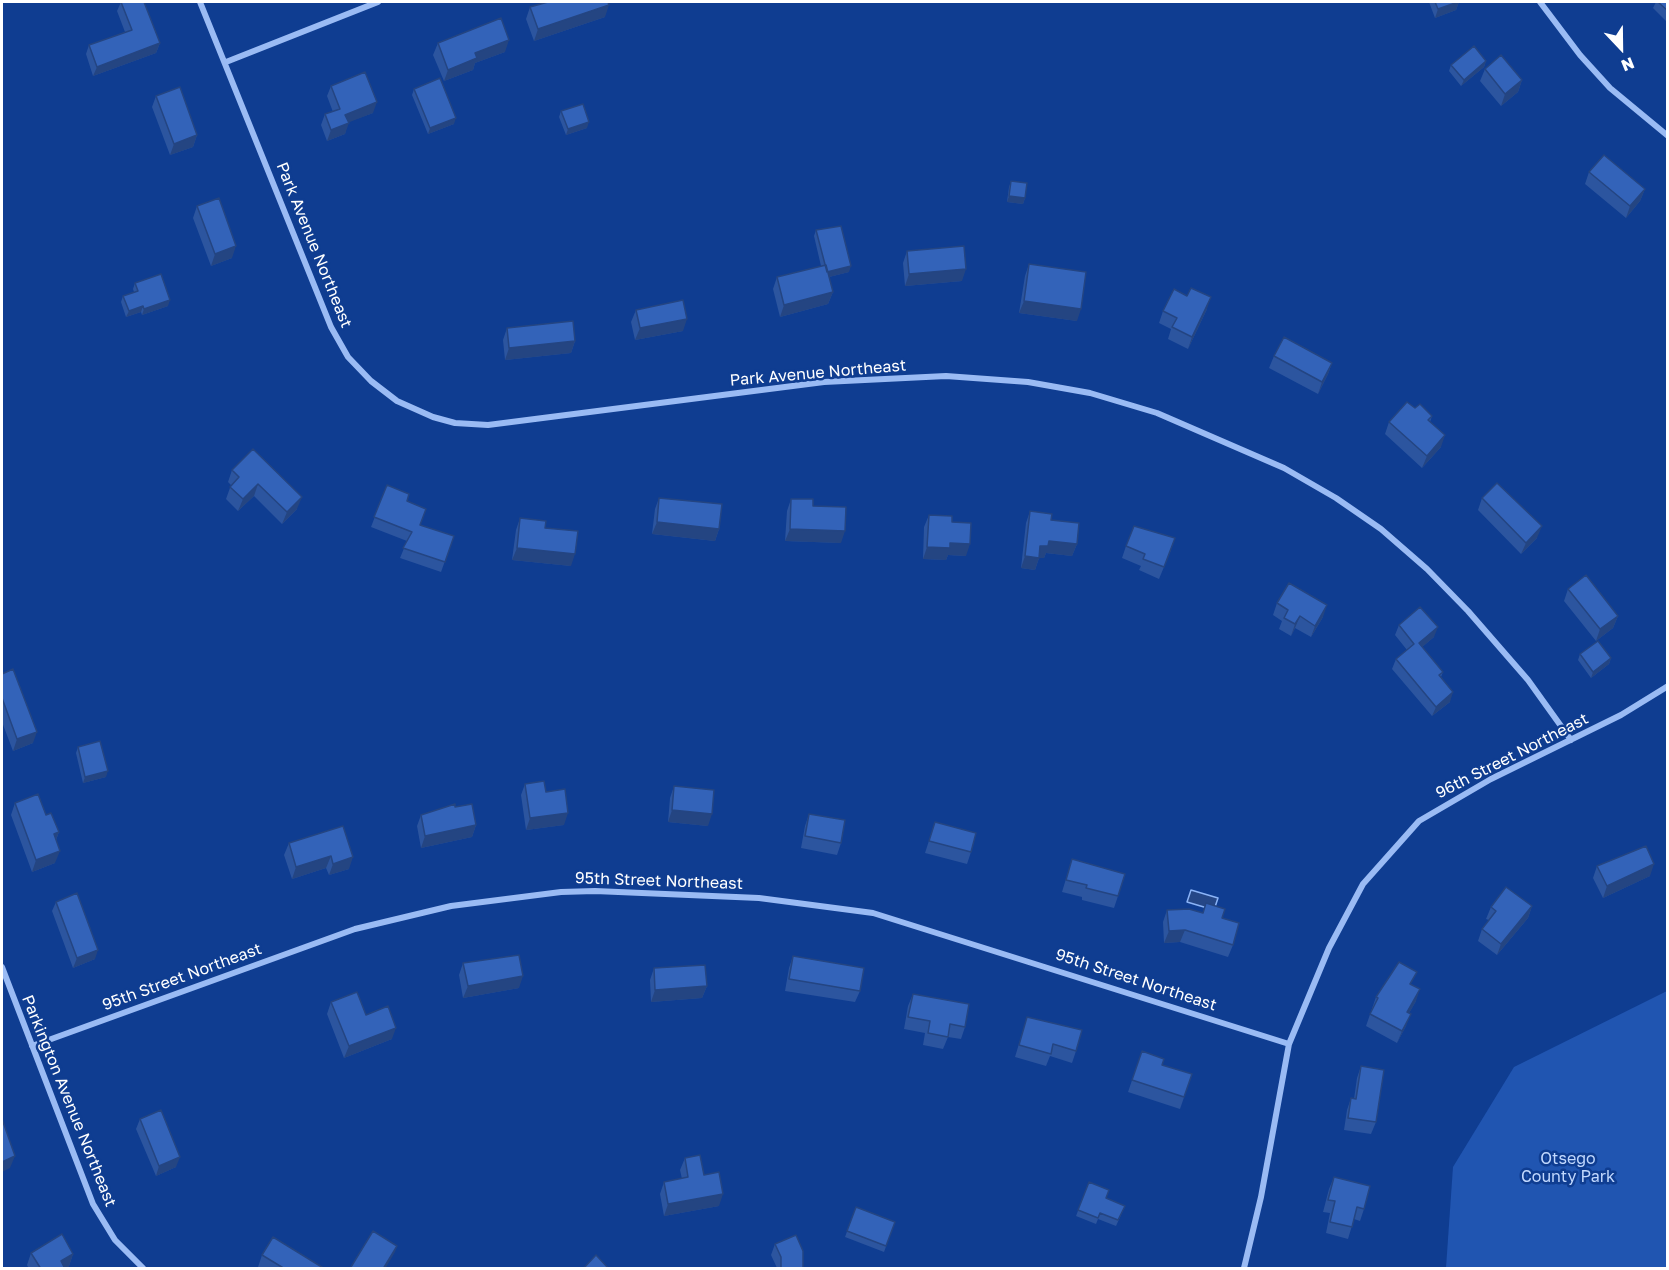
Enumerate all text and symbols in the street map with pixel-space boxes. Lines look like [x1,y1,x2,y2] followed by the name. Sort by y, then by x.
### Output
[1591,18,1651,78] north arrow
[1618,53,1637,76] text: N
[272,159,356,331] street label: Park Avenue Northeast
[729,356,907,390] street label: Park Avenue Northeast
[1432,709,1592,803] street label: 96th Street Northeast
[575,868,743,894] street label: 95th Street Northeast
[100,939,264,1015] street label: 95th Street Northeast
[1053,945,1219,1015] street label: 95th Street Northeast
[18,992,120,1210] street label: Parkington Avenue Northeast
[1521,1149,1615,1187] park label: Otsego County Park

